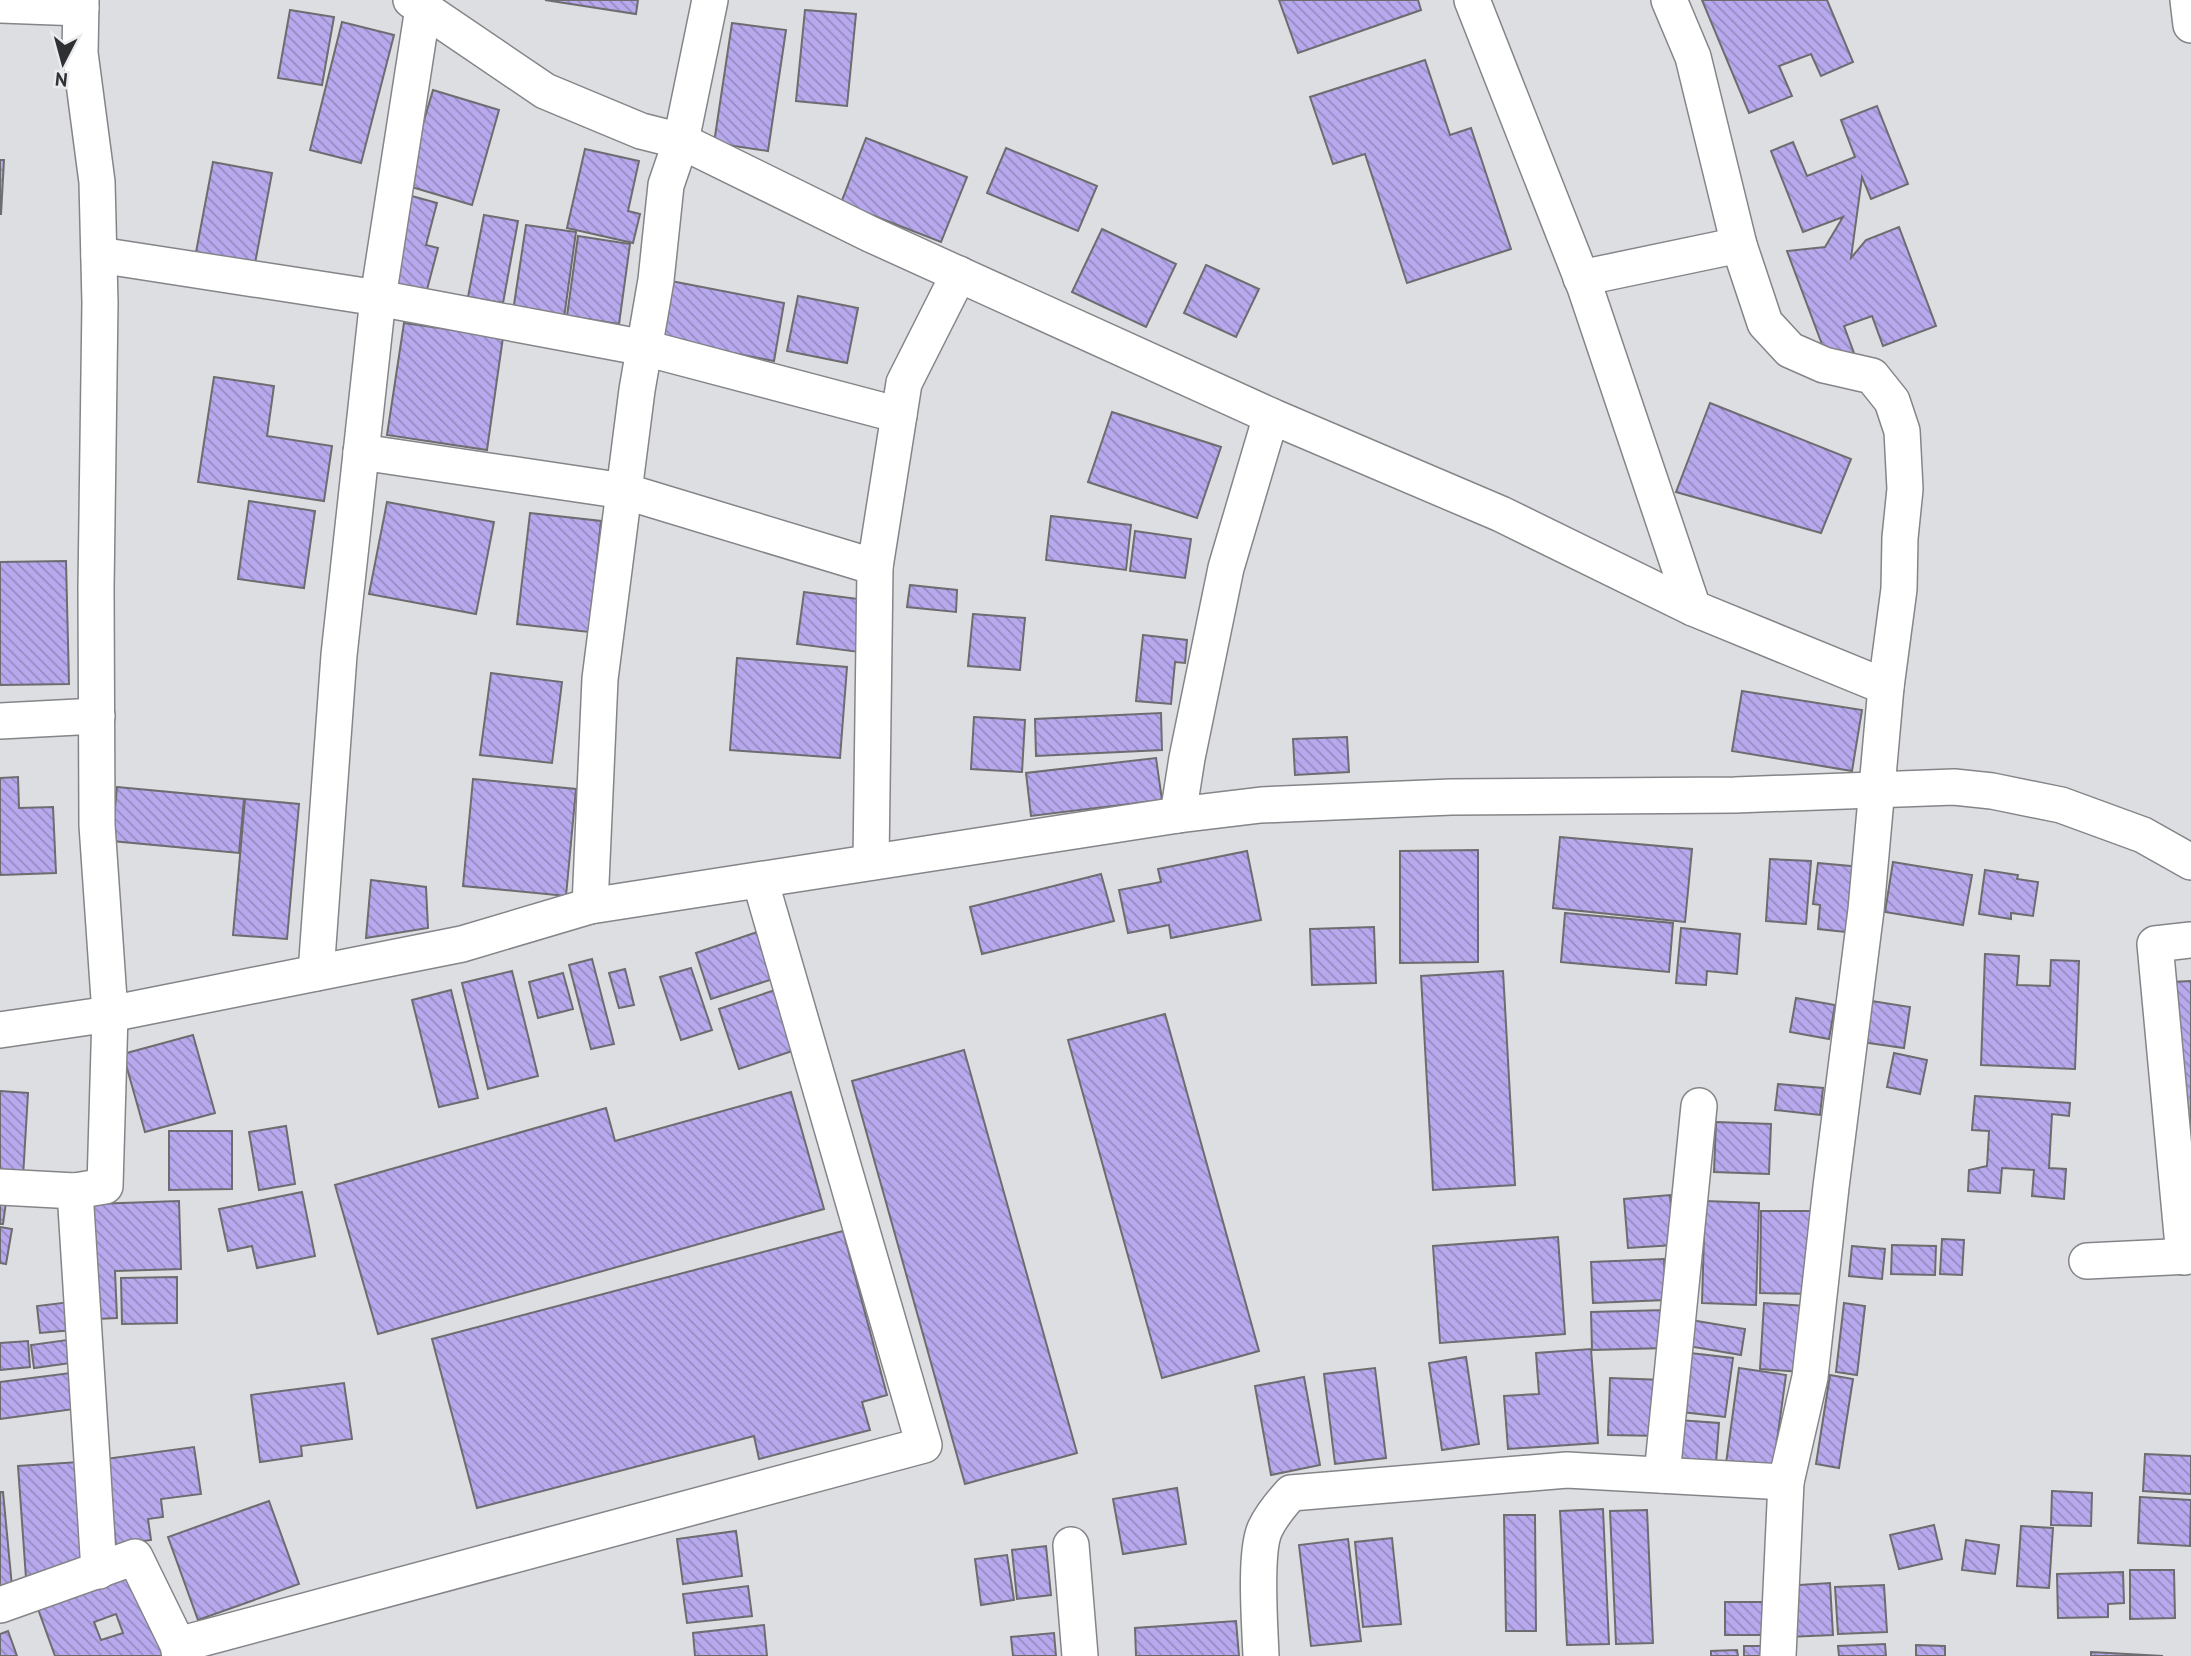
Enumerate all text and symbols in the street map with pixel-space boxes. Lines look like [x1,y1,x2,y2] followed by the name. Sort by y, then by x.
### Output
[28,28,98,98] north arrow
[54,67,69,92] text: N

